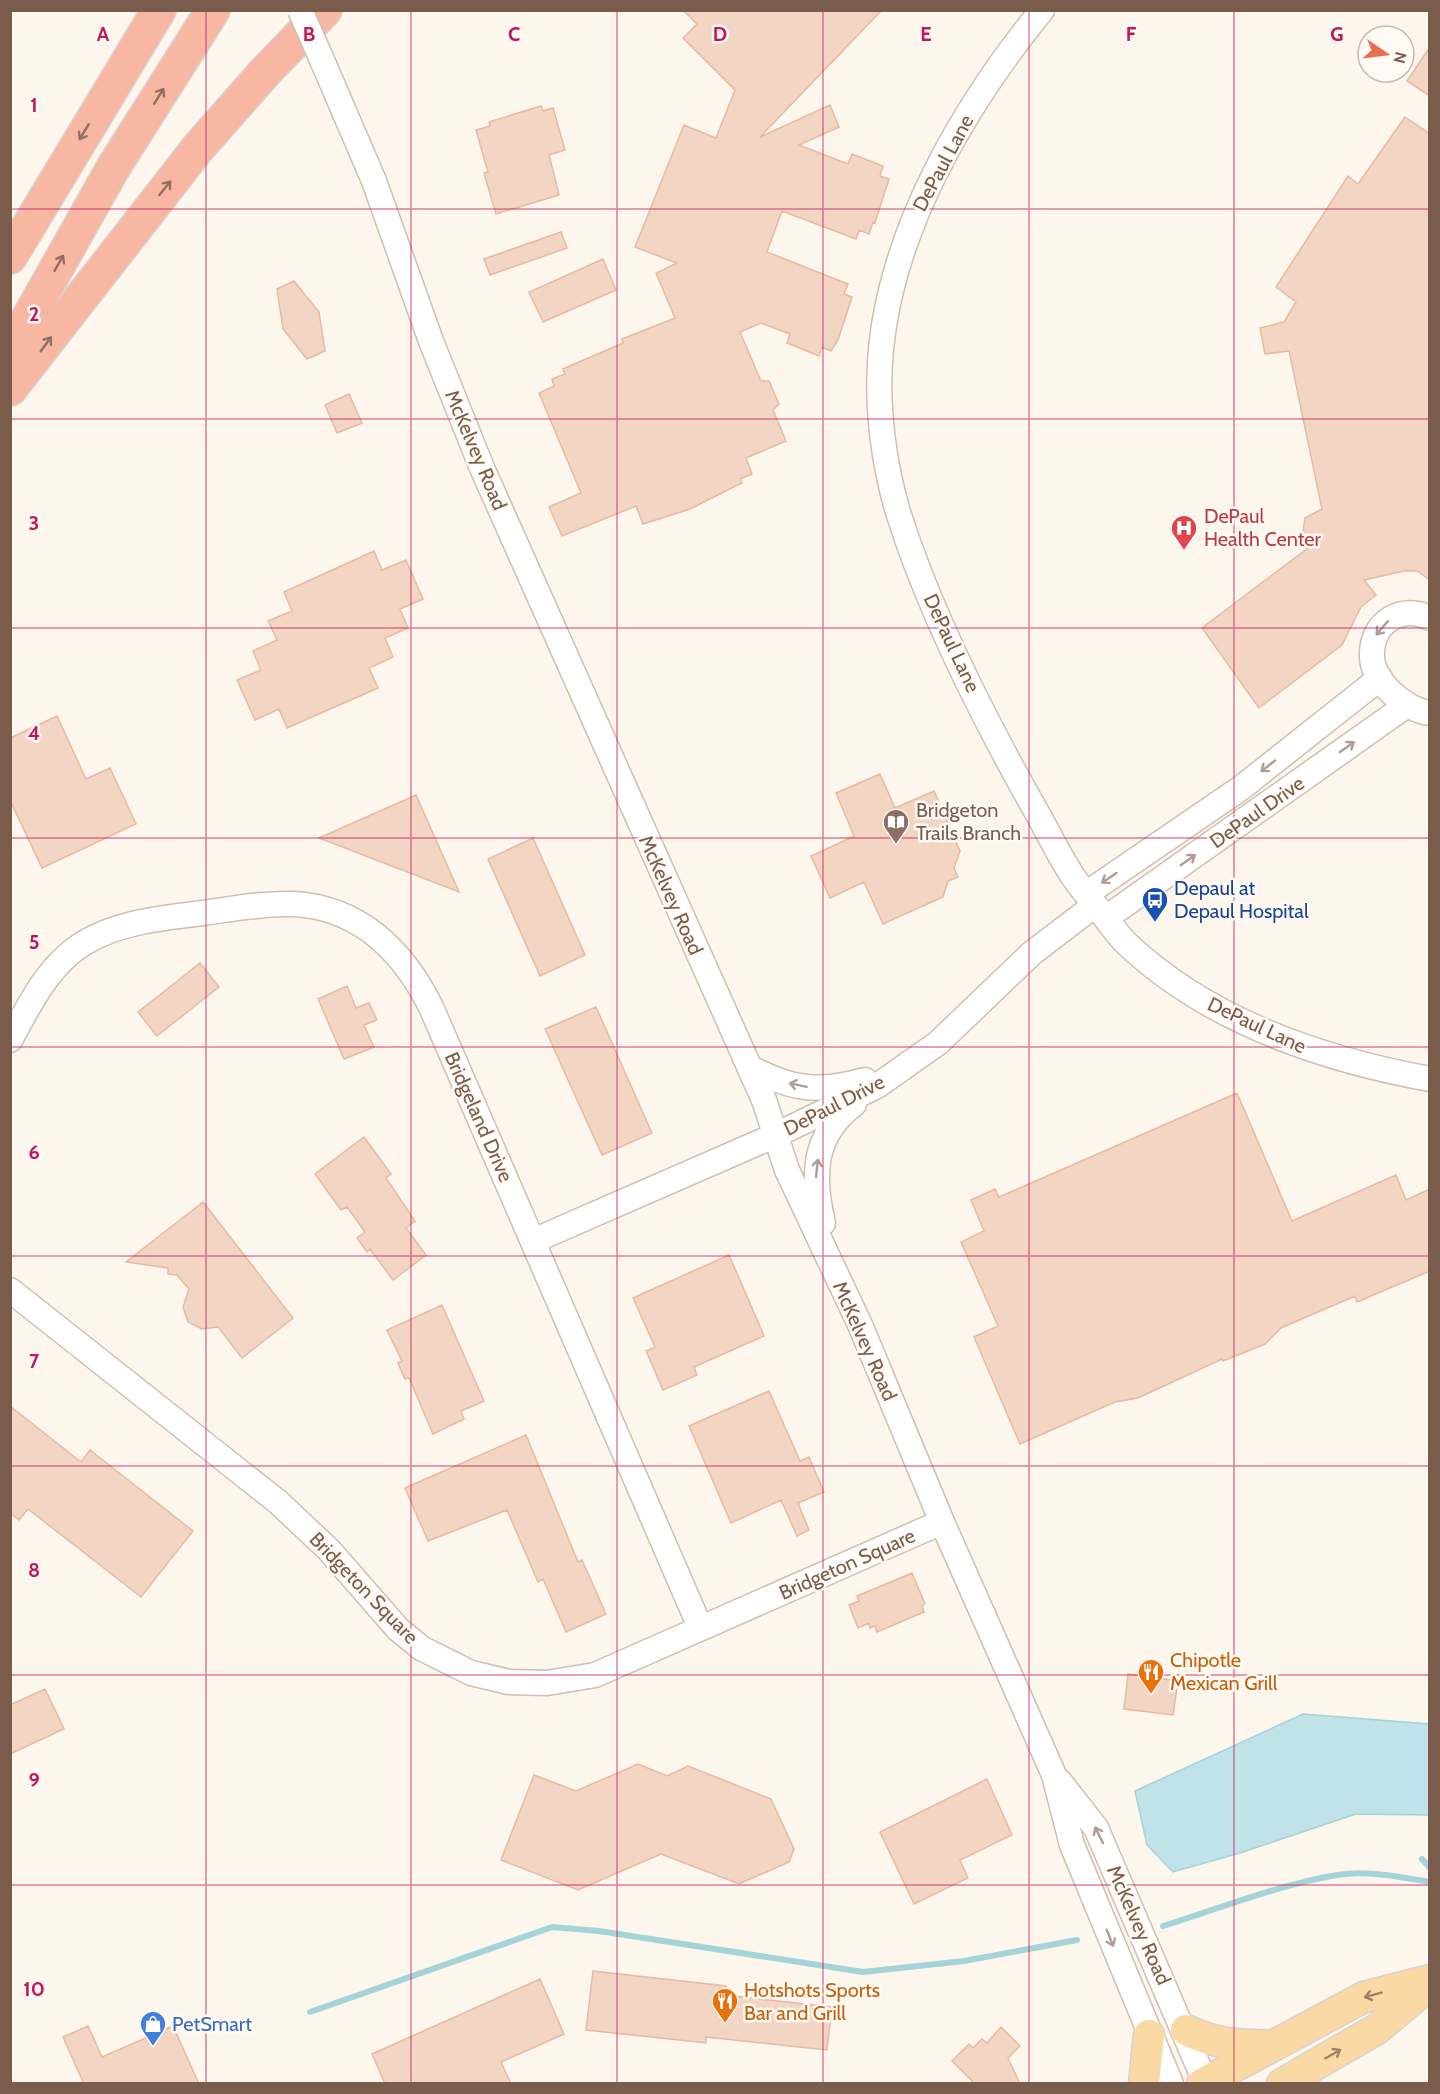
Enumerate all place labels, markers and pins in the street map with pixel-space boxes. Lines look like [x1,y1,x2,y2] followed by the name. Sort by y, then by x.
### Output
[1204,504,1322,551] place label: DePaul Health Center
[1169,513,1199,551] hospital icon: DePaul Health Center
[916,798,1021,845] place label: Bridgeton Trails Branch
[881,807,911,845] library icon: Bridgeton Trails Branch
[1174,876,1309,923] place label: Depaul at Depaul Hospital
[1140,885,1170,923] bus stop icon: Depaul at Depaul Hospital
[1170,1648,1278,1695] place label: Chipotle Mexican Grill
[1136,1657,1166,1695] restaurant icon: Chipotle Mexican Grill
[744,1978,880,2025] place label: Hotshots Sports Bar and Grill
[710,1986,740,2024] restaurant icon: Hotshots Sports Bar and Grill
[138,2009,168,2047] shop icon: PetSmart
[172,2012,252,2036] place label: PetSmart

